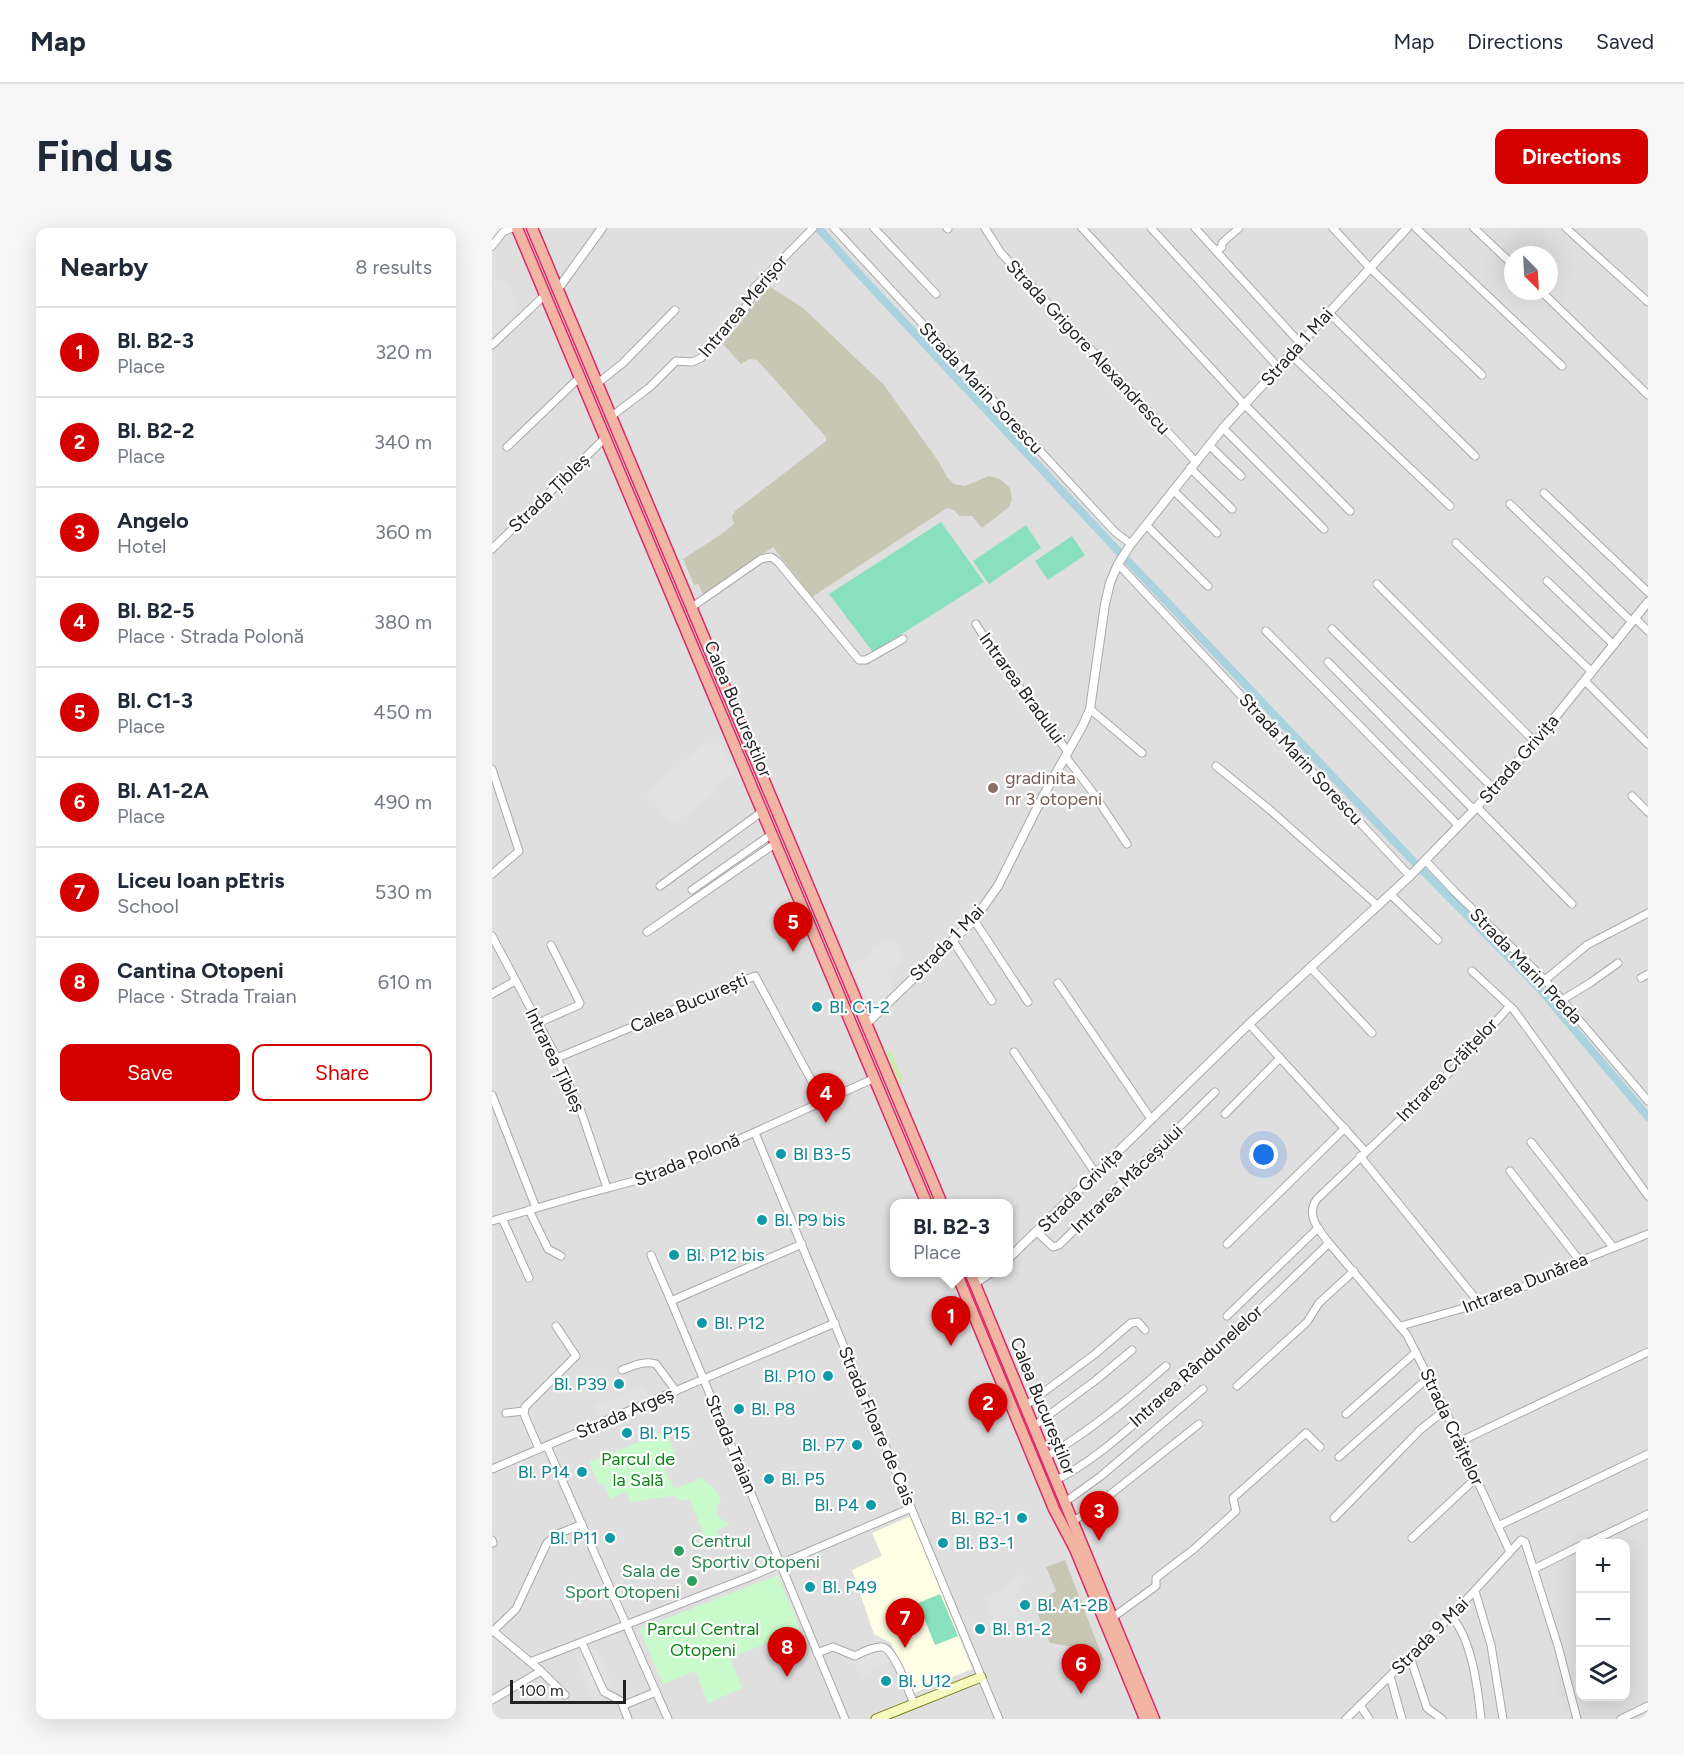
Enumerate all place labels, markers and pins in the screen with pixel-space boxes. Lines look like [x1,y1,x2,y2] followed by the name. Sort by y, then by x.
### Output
[1005,767,1102,810] place label: gradinita nr 3 otopeni
[986,781,1000,795] marker: gradinita nr 3 otopeni
[774,902,812,952] pin: 5
[829,996,890,1018] place label: Bl. C1-2
[810,1000,824,1014] marker: Bl. C1-2
[806,1074,846,1123] pin: 4
[793,1143,851,1165] place label: Bl B3-5
[774,1147,788,1161] marker: Bl B3-5
[774,1209,845,1231] place label: Bl. P9 bis
[755,1213,769,1227] marker: Bl. P9 bis
[686,1244,765,1266] place label: Bl. P12 bis
[667,1248,681,1262] marker: Bl. P12 bis
[932,1296,970,1346] pin: 1
[714,1312,765,1334] place label: Bl. P12
[695,1316,709,1330] marker: Bl. P12
[763,1365,816,1387] place label: Bl. P10
[821,1369,835,1383] marker: Bl. P10
[553,1373,607,1395] place label: Bl. P39
[612,1377,626,1391] marker: Bl. P39
[968,1384,1008,1433] pin: 2
[751,1398,796,1420] place label: Bl. P8
[732,1402,746,1416] marker: Bl. P8
[639,1422,690,1444] place label: Bl. P15
[620,1426,634,1440] marker: Bl. P15
[802,1434,845,1456] place label: Bl. P7
[850,1438,864,1452] marker: Bl. P7
[518,1461,570,1483] place label: Bl. P14
[575,1465,589,1479] marker: Bl. P14
[781,1468,825,1490] place label: Bl. P5
[762,1472,776,1486] marker: Bl. P5
[1080,1492,1118,1541] pin: 3
[814,1494,859,1516] place label: Bl. P4
[864,1498,878,1512] marker: Bl. P4
[951,1507,1010,1529] place label: Bl. B2-1
[1015,1511,1029,1525] marker: Bl. B2-1
[550,1527,598,1549] place label: Bl. P11
[691,1530,820,1573] place label: Centrul Sportiv Otopeni
[603,1531,617,1545] marker: Bl. P11
[955,1532,1014,1554] place label: Bl. B3-1
[936,1536,950,1550] marker: Bl. B3-1
[672,1544,686,1558] marker: Centrul Sportiv Otopeni
[565,1560,680,1603] place label: Sala de Sport Otopeni
[685,1574,699,1588] marker: Sala de Sport Otopeni
[822,1576,877,1598] place label: Bl. P49
[803,1580,817,1594] marker: Bl. P49
[1037,1594,1108,1616] place label: Bl. A1-2B
[886,1598,924,1648] pin: 7
[1018,1598,1032,1612] marker: Bl. A1-2B
[992,1618,1051,1640] place label: Bl. B1-2
[973,1622,987,1636] marker: Bl. B1-2
[768,1628,806,1677] pin: 8
[1062,1644,1100,1694] pin: 6
[898,1670,951,1692] place label: Bl. U12
[879,1674,893,1688] marker: Bl. U12

